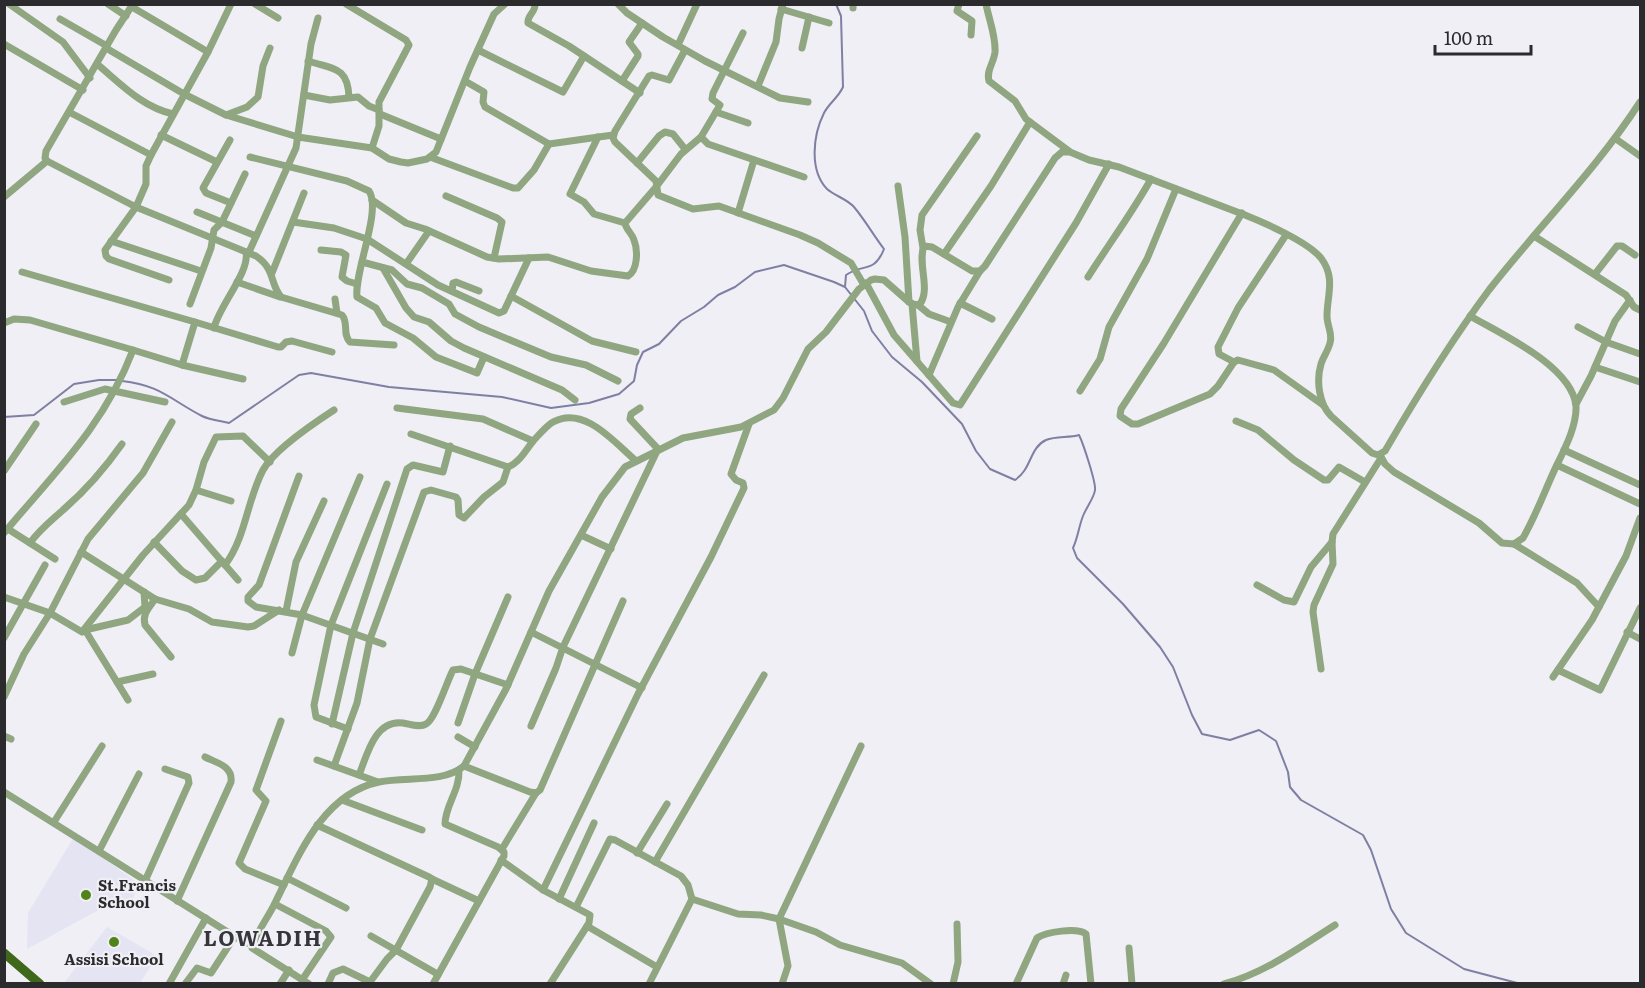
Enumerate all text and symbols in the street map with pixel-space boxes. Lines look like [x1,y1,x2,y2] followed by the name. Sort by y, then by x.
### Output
[1435,18,1531,56] scale bar
[1444,24,1493,51] text: 100 m
[98,873,177,913] place label: St.Francis School
[79,888,93,902] marker: St.Francis School
[203,921,323,952] district label: LOWADIH
[107,935,121,949] marker: Assisi School
[64,947,164,970] place label: Assisi School

